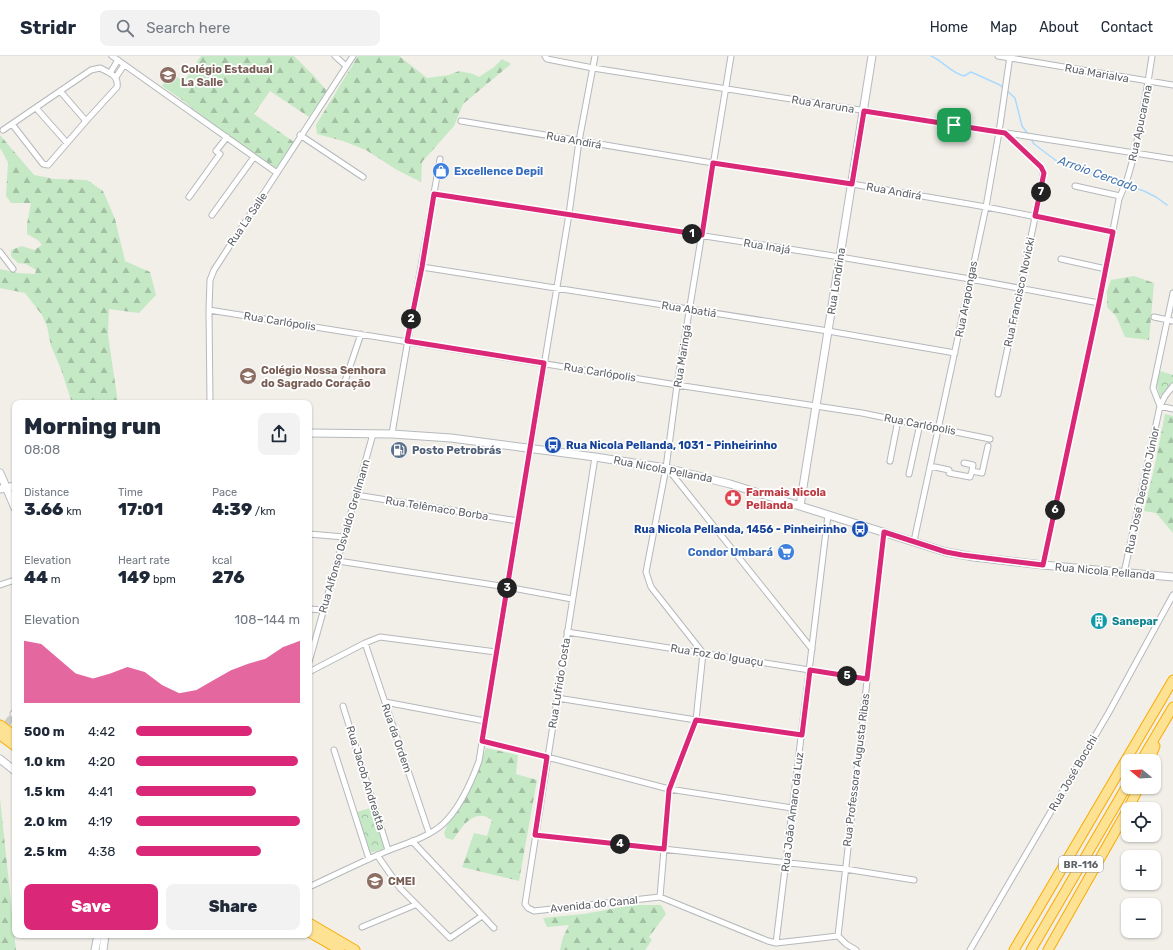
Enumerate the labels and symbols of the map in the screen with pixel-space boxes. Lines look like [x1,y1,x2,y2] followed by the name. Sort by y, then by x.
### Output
[1064,61,1130,86] street label: Rua Marialva
[181,63,273,89] place label: Colégio Estadual La Salle
[158,65,178,85] school or university icon: Colégio Estadual La Salle
[1126,84,1155,163] street label: Rua Apucarana
[791,93,855,116] street label: Rua Araruna
[937,108,971,142] pin
[545,129,602,152] street label: Rua Andirá
[1055,153,1140,195] water label: Arroio Cercado
[431,161,451,181] shop icon: Excellence Depil
[454,165,543,178] place label: Excellence Depil
[865,180,922,203] street label: Rua Andirá
[1031,182,1051,202] pin: 7
[225,190,270,249] street label: Rua La Salle
[682,224,702,244] pin: 1
[743,236,791,257] street label: Rua Inajá
[1001,236,1037,348] street label: Rua Francisco Novicki
[825,247,848,316] street label: Rua Londrina
[953,259,980,338] street label: Rua Arapongas
[661,299,717,320] street label: Rua Abatiá
[243,309,317,334] street label: Rua Carlópolis
[401,309,421,329] pin: 2
[671,324,694,388] street label: Rua Maringá
[563,360,637,385] street label: Rua Carlópolis
[261,364,386,390] place label: Colégio Nossa Senhora do Sagrado Coração
[238,366,258,386] school or university icon: Colégio Nossa Senhora do Sagrado Coração
[883,411,957,438] street label: Rua Carlópolis
[1123,425,1163,555] street label: Rua José Deconto Júnior
[543,435,563,455] bus stop icon: Rua Nicola Pellanda, 1031 - Pinheirinho
[566,439,778,452] place label: Rua Nicola Pellanda, 1031 - Pinheirinho
[389,440,409,460] fuel station icon: Posto Petrobrás
[412,444,501,457] place label: Posto Petrobrás
[612,454,714,485] street label: Rua Nicola Pellanda
[316,458,373,615] street label: Rua Alfonso Osvaldo Grellmann
[746,486,826,512] place label: Farmais Nicola Pellanda
[723,488,743,508] pharmacy icon: Farmais Nicola Pellanda
[385,494,489,523] street label: Rua Telêmaco Borba
[1045,500,1065,520] pin: 6
[850,519,870,539] bus stop icon: Rua Nicola Pellanda, 1456 - Pinheirinho
[634,523,847,536] place label: Rua Nicola Pellanda, 1456 - Pinheirinho
[776,542,796,562] supermarket icon: Condor Umbará
[688,546,773,559] place label: Condor Umbará
[1054,561,1156,582] street label: Rua Nicola Pellanda
[497,578,517,598] pin: 3
[1089,611,1109,631] building icon: Sanepar
[1112,615,1158,628] place label: Sanepar
[546,637,573,729] street label: Rua Lufrido Costa
[670,642,764,669] street label: Rua Foz do Iguaçu
[837,666,857,686] pin: 5
[841,692,872,847] street label: Rua Professora Augusta Ribas
[379,702,414,774] street label: Rua da Ordem
[343,724,388,832] street label: Rua Jacob Andreatta
[1046,733,1100,814] street label: Rua José Bocchi
[779,751,806,873] street label: Rua João Amaro da Luz
[1121,754,1161,794] north arrow
[610,834,630,854] pin: 4
[1059,856,1103,872] road number: BR-116
[365,871,385,891] school or university icon: CMEI
[388,875,415,888] place label: CMEI
[550,893,639,916] street label: Avenida do Canal

